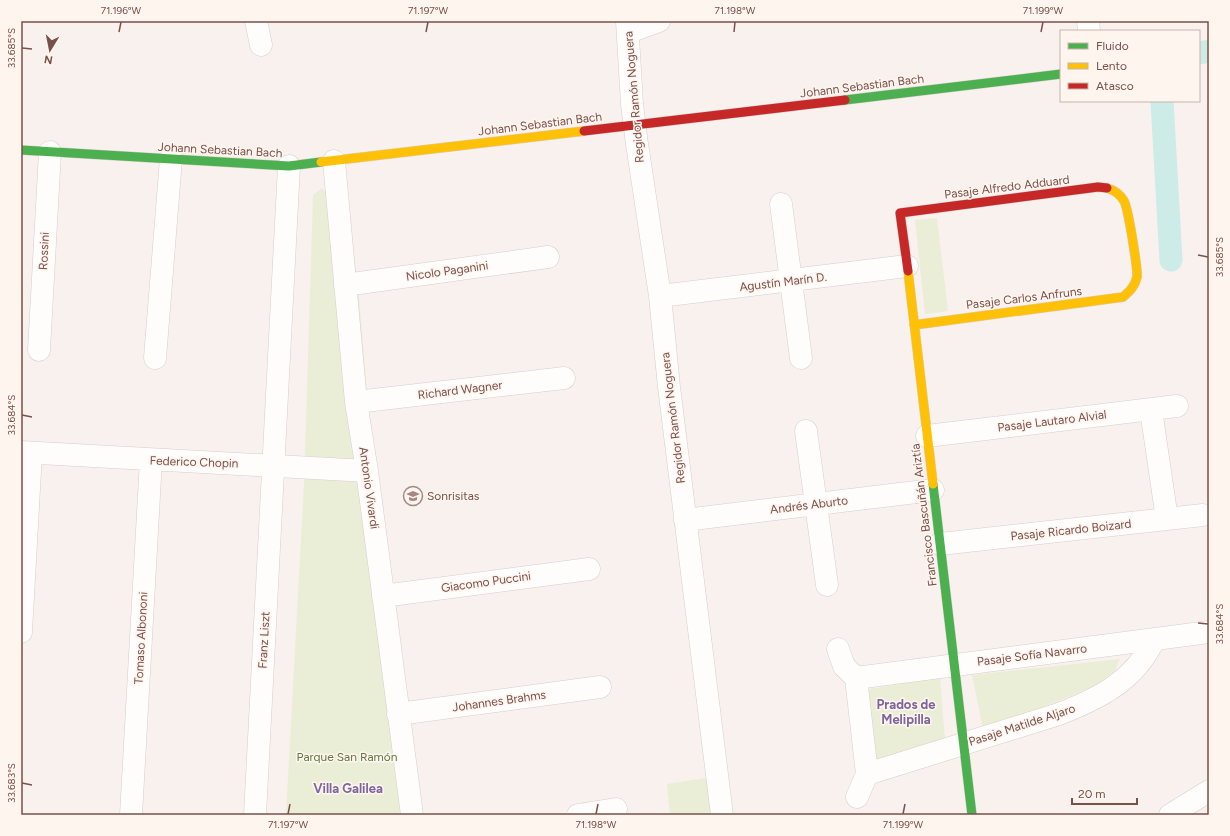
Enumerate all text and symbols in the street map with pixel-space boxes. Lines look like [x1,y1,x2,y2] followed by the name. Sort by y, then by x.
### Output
[101,4,142,17] text: 71.196°W
[408,4,448,17] text: 71.197°W
[715,4,756,17] text: 71.198°W
[1023,4,1064,17] text: 71.199°W
[5,28,18,68] text: 33.685°S
[30,30,70,70] north arrow
[1060,30,1200,102] legend
[621,31,647,163] street label: Regidor Ramón Noguera
[1096,39,1129,53] text: Fluido
[43,52,54,66] text: N
[1096,59,1127,73] text: Lento
[799,71,925,101] street label: Johann Sebastian Bach
[1096,79,1134,93] text: Atasco
[477,109,603,139] street label: Johann Sebastian Bach
[157,140,283,160] street label: Johann Sebastian Bach
[944,172,1070,202] street label: Pasaje Alfredo Adduard
[36,232,52,270] street label: Rossini
[1213,237,1226,277] text: 33.685°S
[405,258,489,284] street label: Nicolo Paganini
[739,270,827,294] street label: Agustín Marín D.
[965,284,1083,312] street label: Pasaje Carlos Anfruns
[658,352,688,484] street label: Regidor Ramón Noguera
[417,378,503,402] street label: Richard Wagner
[5,395,18,435] text: 33.684°S
[997,407,1107,435] street label: Pasaje Lautaro Alvial
[908,443,940,587] street label: Francisco Bascuñán Ariztía
[356,446,382,530] street label: Antonio Vivardi
[149,453,239,471] street label: Federico Chopin
[402,485,424,507] school or university icon: Sonrisitas
[427,489,480,503] place label: Sonrisitas
[769,493,849,517] street label: Andrés Aburto
[1010,517,1132,543] street label: Pasaje Ricardo Boizard
[440,569,532,595] street label: Giacomo Puccini
[132,591,150,685] street label: Tomaso Albononi
[1213,604,1226,644] text: 33.684°S
[256,611,273,669] street label: Franz Liszt
[976,641,1088,669] street label: Pasaje Sofía Navarro
[451,687,547,715] street label: Johannes Brahms
[876,697,936,727] district label: Prados de Melipilla
[967,701,1077,749] street label: Pasaje Matilde Aljaro
[297,750,398,764] park label: Parque San Ramón
[5,763,18,803] text: 33.683°S
[1072,780,1137,806] scale bar
[313,781,383,796] district label: Villa Galilea
[1078,787,1106,801] text: 20 m
[268,818,308,831] text: 71.197°W
[576,818,617,831] text: 71.198°W
[883,818,924,831] text: 71.199°W

